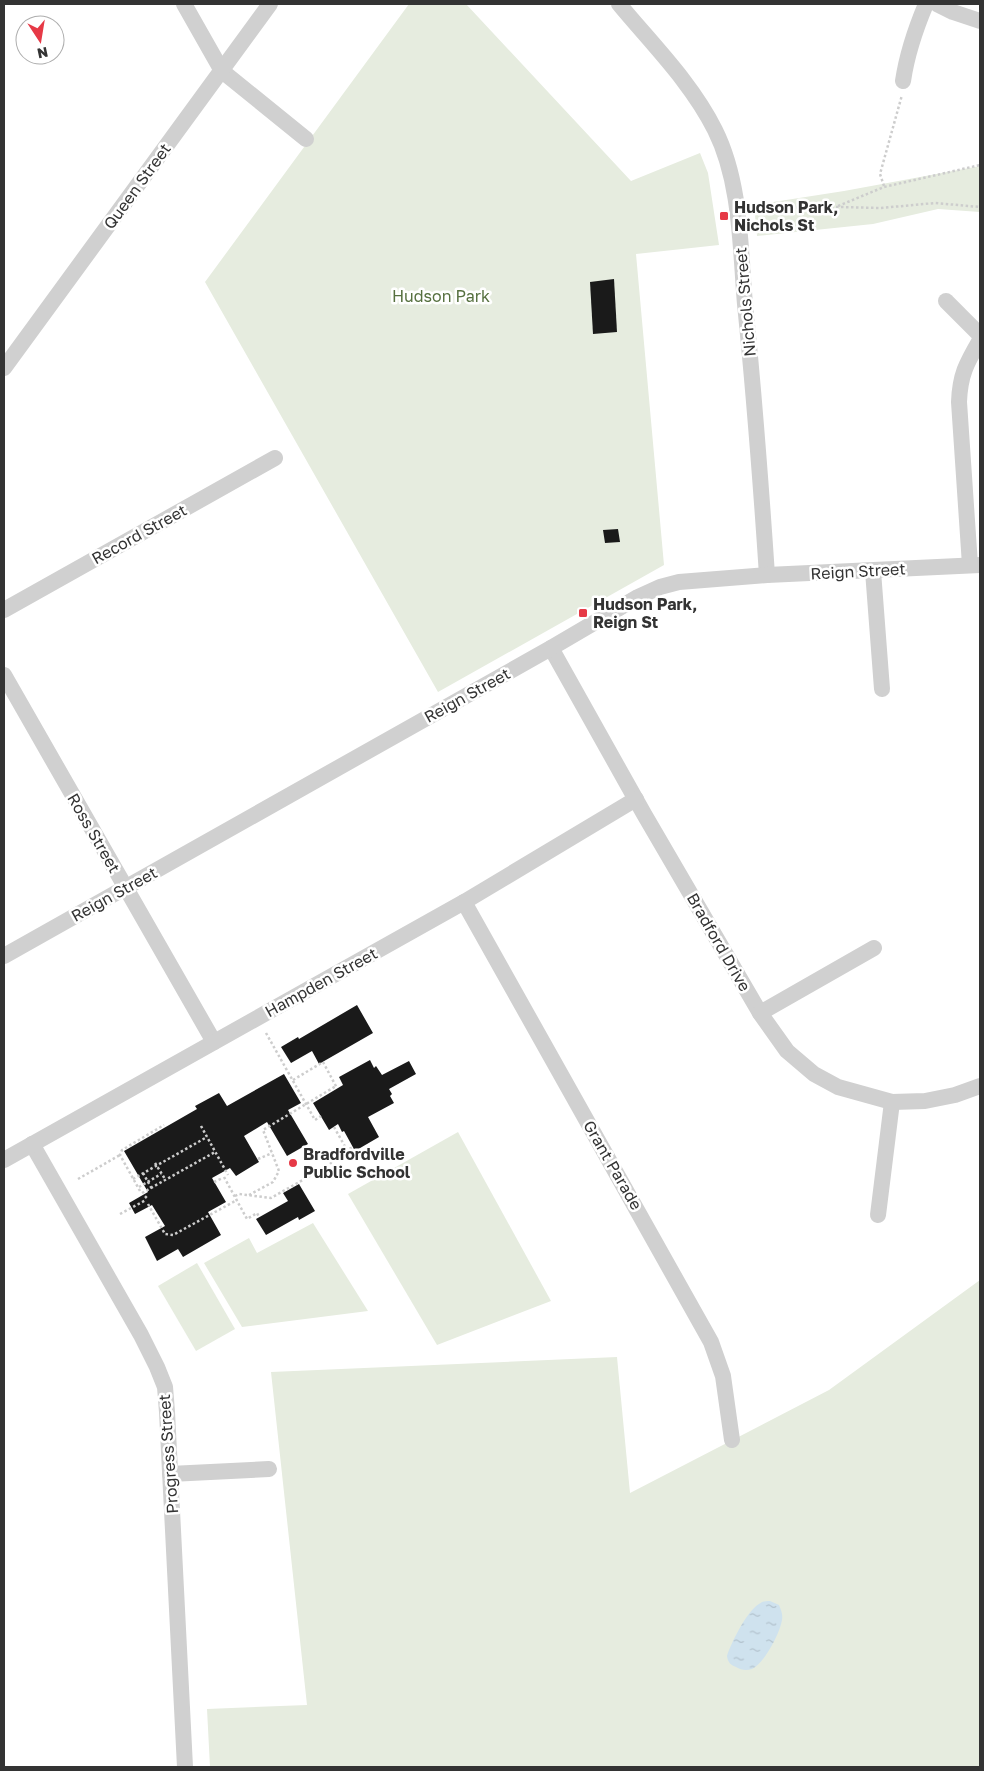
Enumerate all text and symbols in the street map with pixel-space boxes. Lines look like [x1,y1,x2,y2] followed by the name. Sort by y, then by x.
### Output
[15,15,65,65] north arrow
[36,44,50,63] text: N
[99,139,175,233] street label: Queen Street
[734,197,838,235] place label: Hudson Park, Nichols St
[718,210,730,222] marker: Hudson Park, Nichols St
[730,247,760,357] street label: Nichols Street
[392,286,490,306] park label: Hudson Park
[88,500,190,568] street label: Record Street
[810,559,906,583] street label: Reign Street
[593,594,697,632] place label: Hudson Park, Reign St
[577,607,589,619] marker: Hudson Park, Reign St
[420,663,514,727] street label: Reign Street
[63,790,125,876] street label: Ross Street
[67,862,161,926] street label: Reign Street
[683,889,755,995] street label: Bradford Drive
[261,943,381,1021] street label: Hampden Street
[579,1117,647,1213] street label: Grant Parade
[303,1144,411,1182] place label: Bradfordville Public School
[287,1157,299,1169] marker: Bradfordville Public School
[154,1394,182,1514] street label: Progress Street

